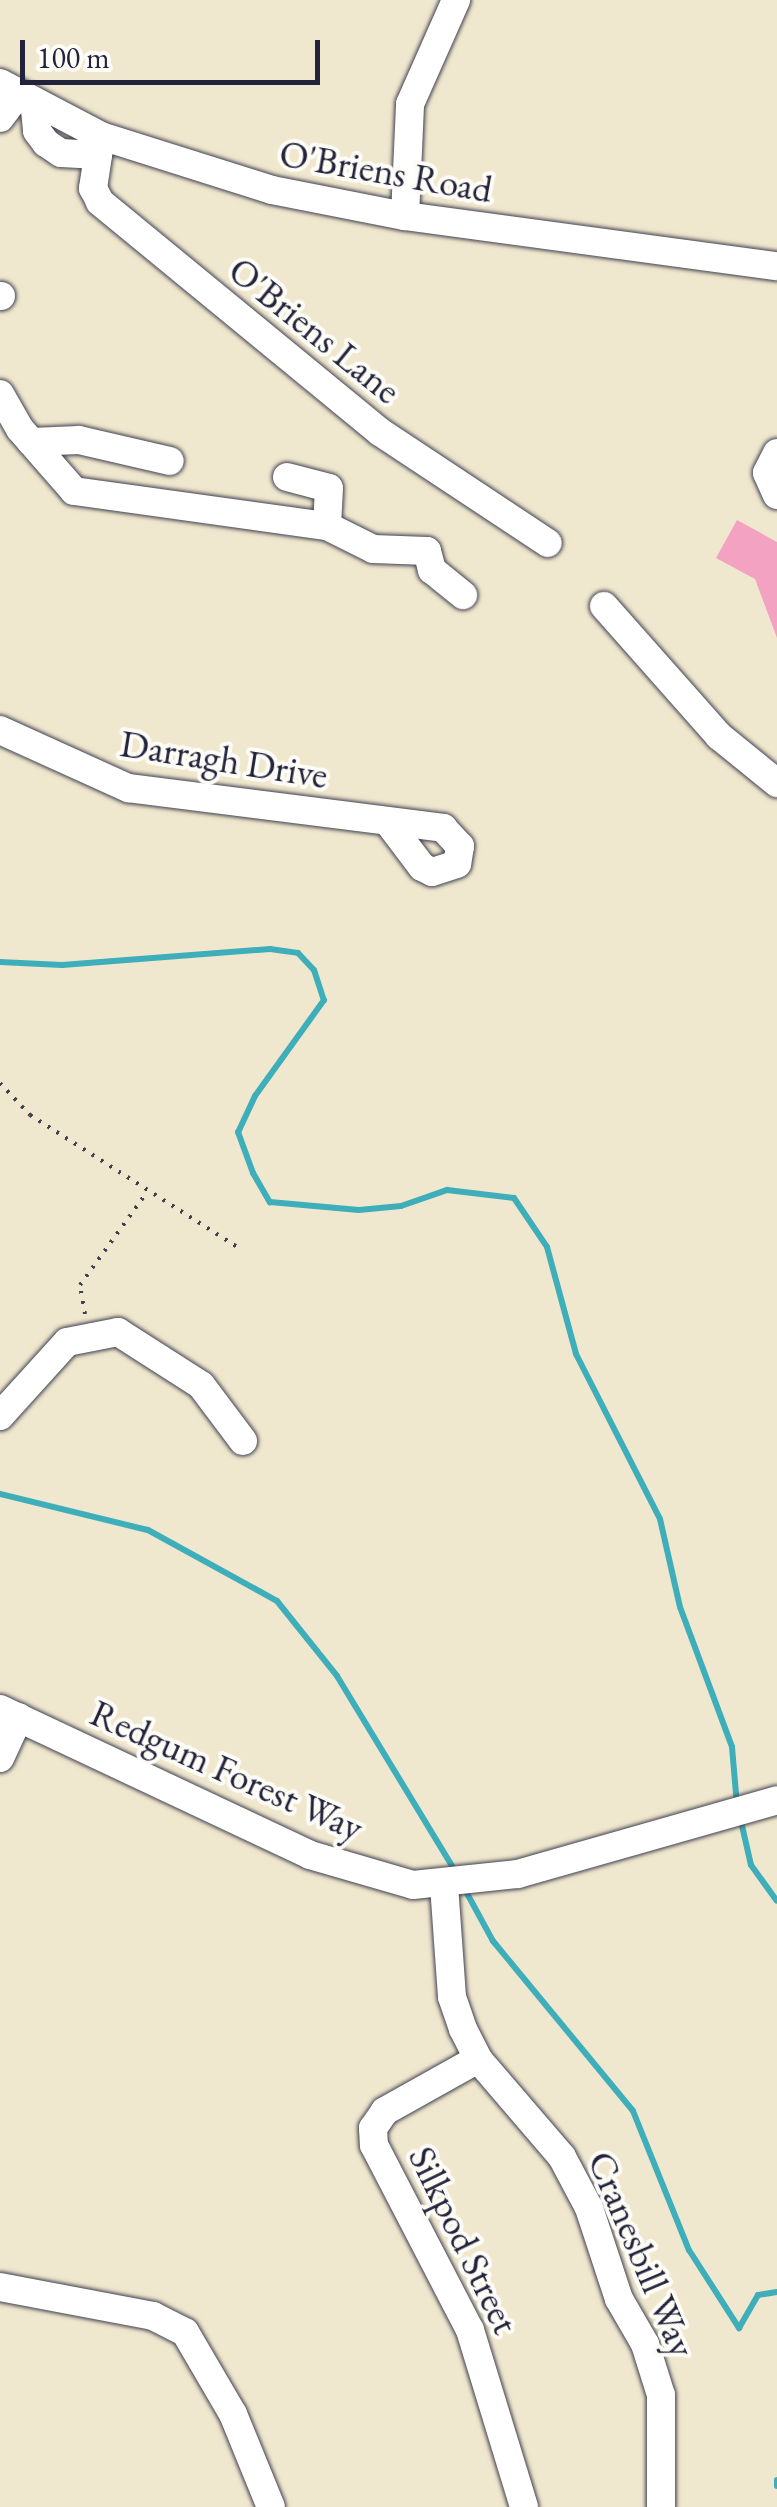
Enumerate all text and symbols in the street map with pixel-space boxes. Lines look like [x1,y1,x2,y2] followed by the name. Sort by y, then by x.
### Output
[25,20,325,82] scale bar
[37,38,110,77] text: 100 m
[276,130,496,212] street label: O'Briens Road
[220,247,410,413] street label: O'Briens Lane
[117,720,331,798] street label: Darragh Drive
[84,1690,370,1850] street label: Redgum Forest Way
[399,2139,529,2341] street label: Silkpod Street
[578,2144,706,2364] street label: Cranesbill Way

